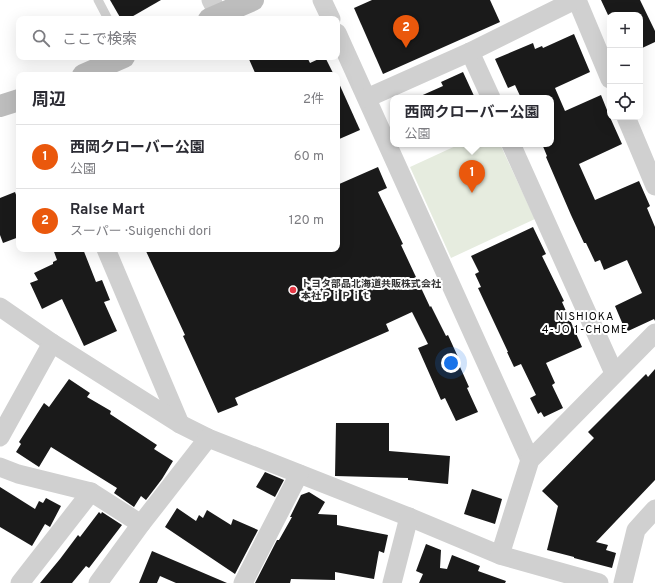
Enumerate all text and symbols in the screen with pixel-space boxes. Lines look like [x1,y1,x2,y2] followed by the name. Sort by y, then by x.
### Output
[607,12,643,120] map controls
[607,12,643,48] button: +
[393,15,419,48] pin: 2
[16,16,340,60] search box
[30,27,52,49] icon: search
[62,31,137,50] text: ここで検索
[607,48,643,84] button: −
[607,84,643,120] button: locate
[32,90,66,112] text: 周辺
[303,92,324,108] text: 2件
[390,95,554,147] popup
[405,104,539,123] text: 西岡クローバー公園
[405,127,431,143] text: 公園
[70,139,205,158] text: 西岡クローバー公園
[42,149,48,165] text: 1
[294,149,324,165] text: 60 m
[459,160,485,193] pin: 1
[70,162,96,178] text: 公園
[70,201,145,220] text: Ralse Mart
[41,213,49,229] text: 2
[289,213,324,229] text: 120 m
[70,224,211,240] text: スーパー · Suigenchi dori
[300,278,442,303] place label: トヨタ部品北海道共販株式会社 本社ＰｉＰｉｔ
[288,285,298,295] marker: トヨタ部品北海道共販株式会社 本社ＰｉＰｉｔ
[542,310,628,337] district label: NISHIOKA 4-JO 1-CHOME
[441,353,461,373] your location

